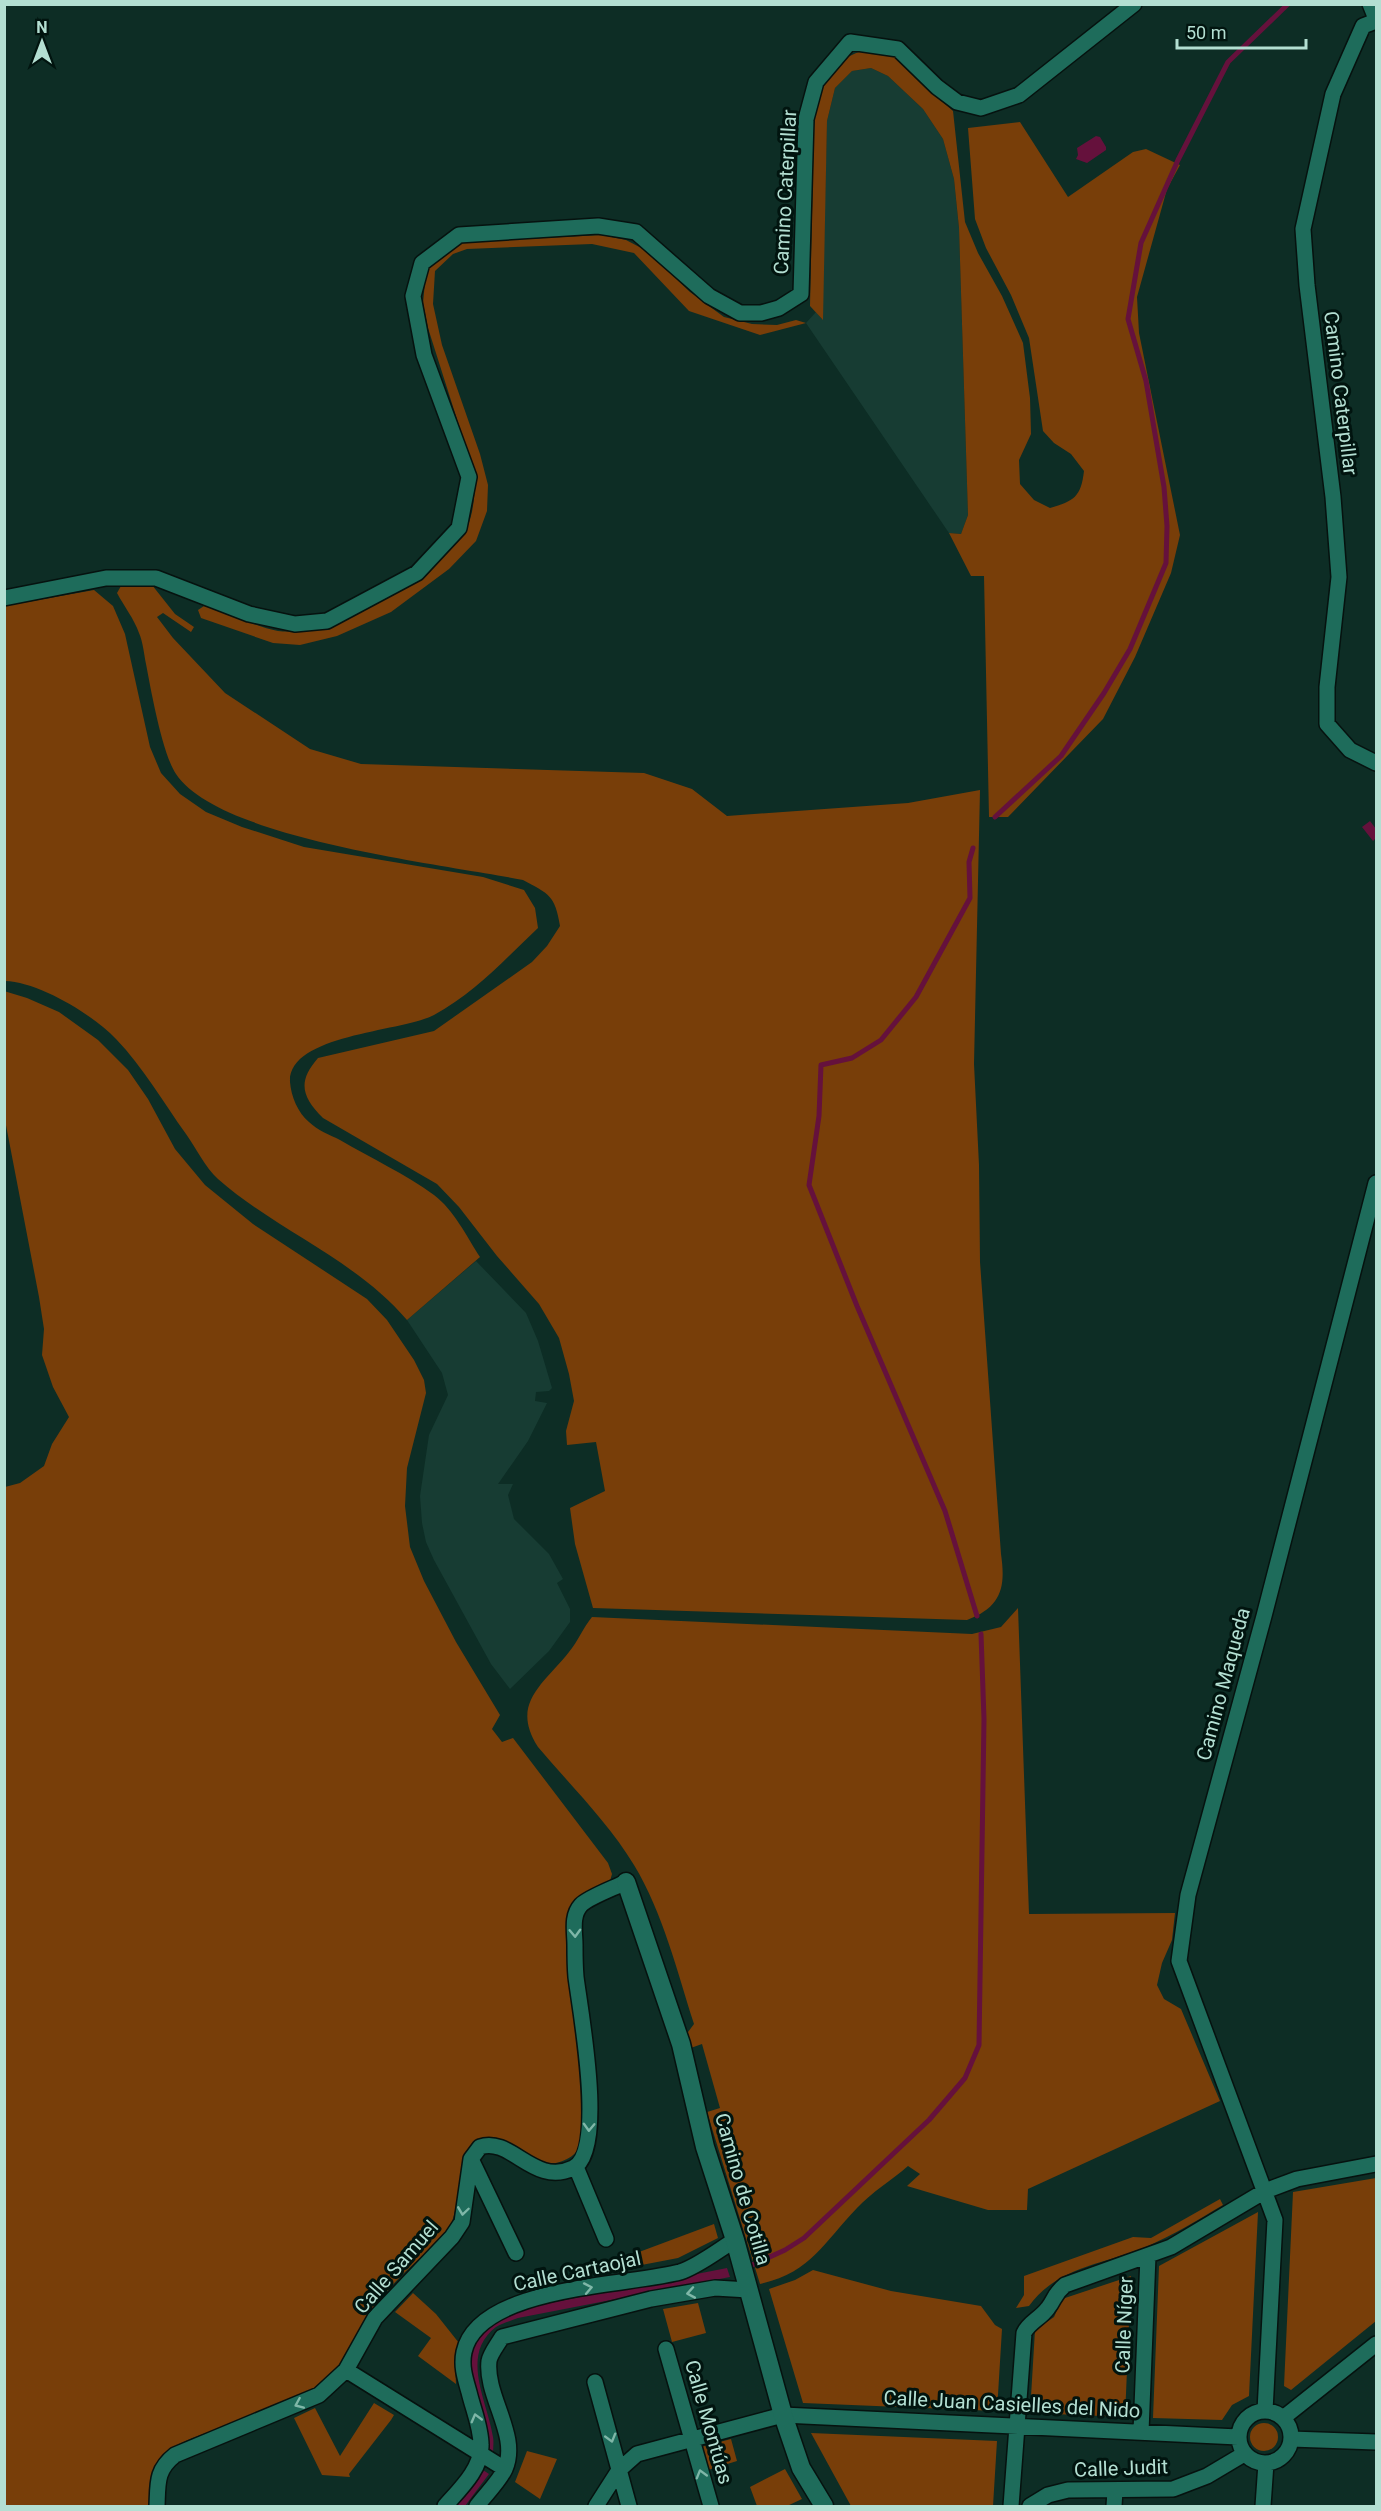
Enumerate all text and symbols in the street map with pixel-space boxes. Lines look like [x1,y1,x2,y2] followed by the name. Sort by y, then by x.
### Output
[12,12,72,72] north arrow
[1177,12,1306,50] scale bar
[36,18,48,37] text: N
[1186,22,1226,43] text: 50 m
[769,109,801,275] street label: Camino Caterpillar
[1319,310,1363,477] street label: Camino Caterpillar
[1191,1605,1255,1763] street label: Camino Maqueda
[569,1928,581,1937] one-way arrow
[710,2110,776,2268] street label: Camino de Cotilla
[583,2122,596,2131] one-way arrow
[458,2206,470,2216] one-way arrow
[349,2215,443,2319] street label: Calle Samuel
[511,2246,643,2296] street label: Calle Cartaojal
[1110,2276,1138,2374] street label: Calle Níger
[583,2282,593,2295] one-way arrow
[686,2286,696,2298] one-way arrow
[680,2357,738,2487] street label: Calle Montúas
[883,2385,1141,2423] street label: Calle Juan Casielles del Nido
[294,2397,305,2409] one-way arrow
[470,2413,483,2423] one-way arrow
[604,2432,616,2443] one-way arrow
[1074,2454,1168,2482] street label: Calle Judit
[696,2469,708,2480] one-way arrow

